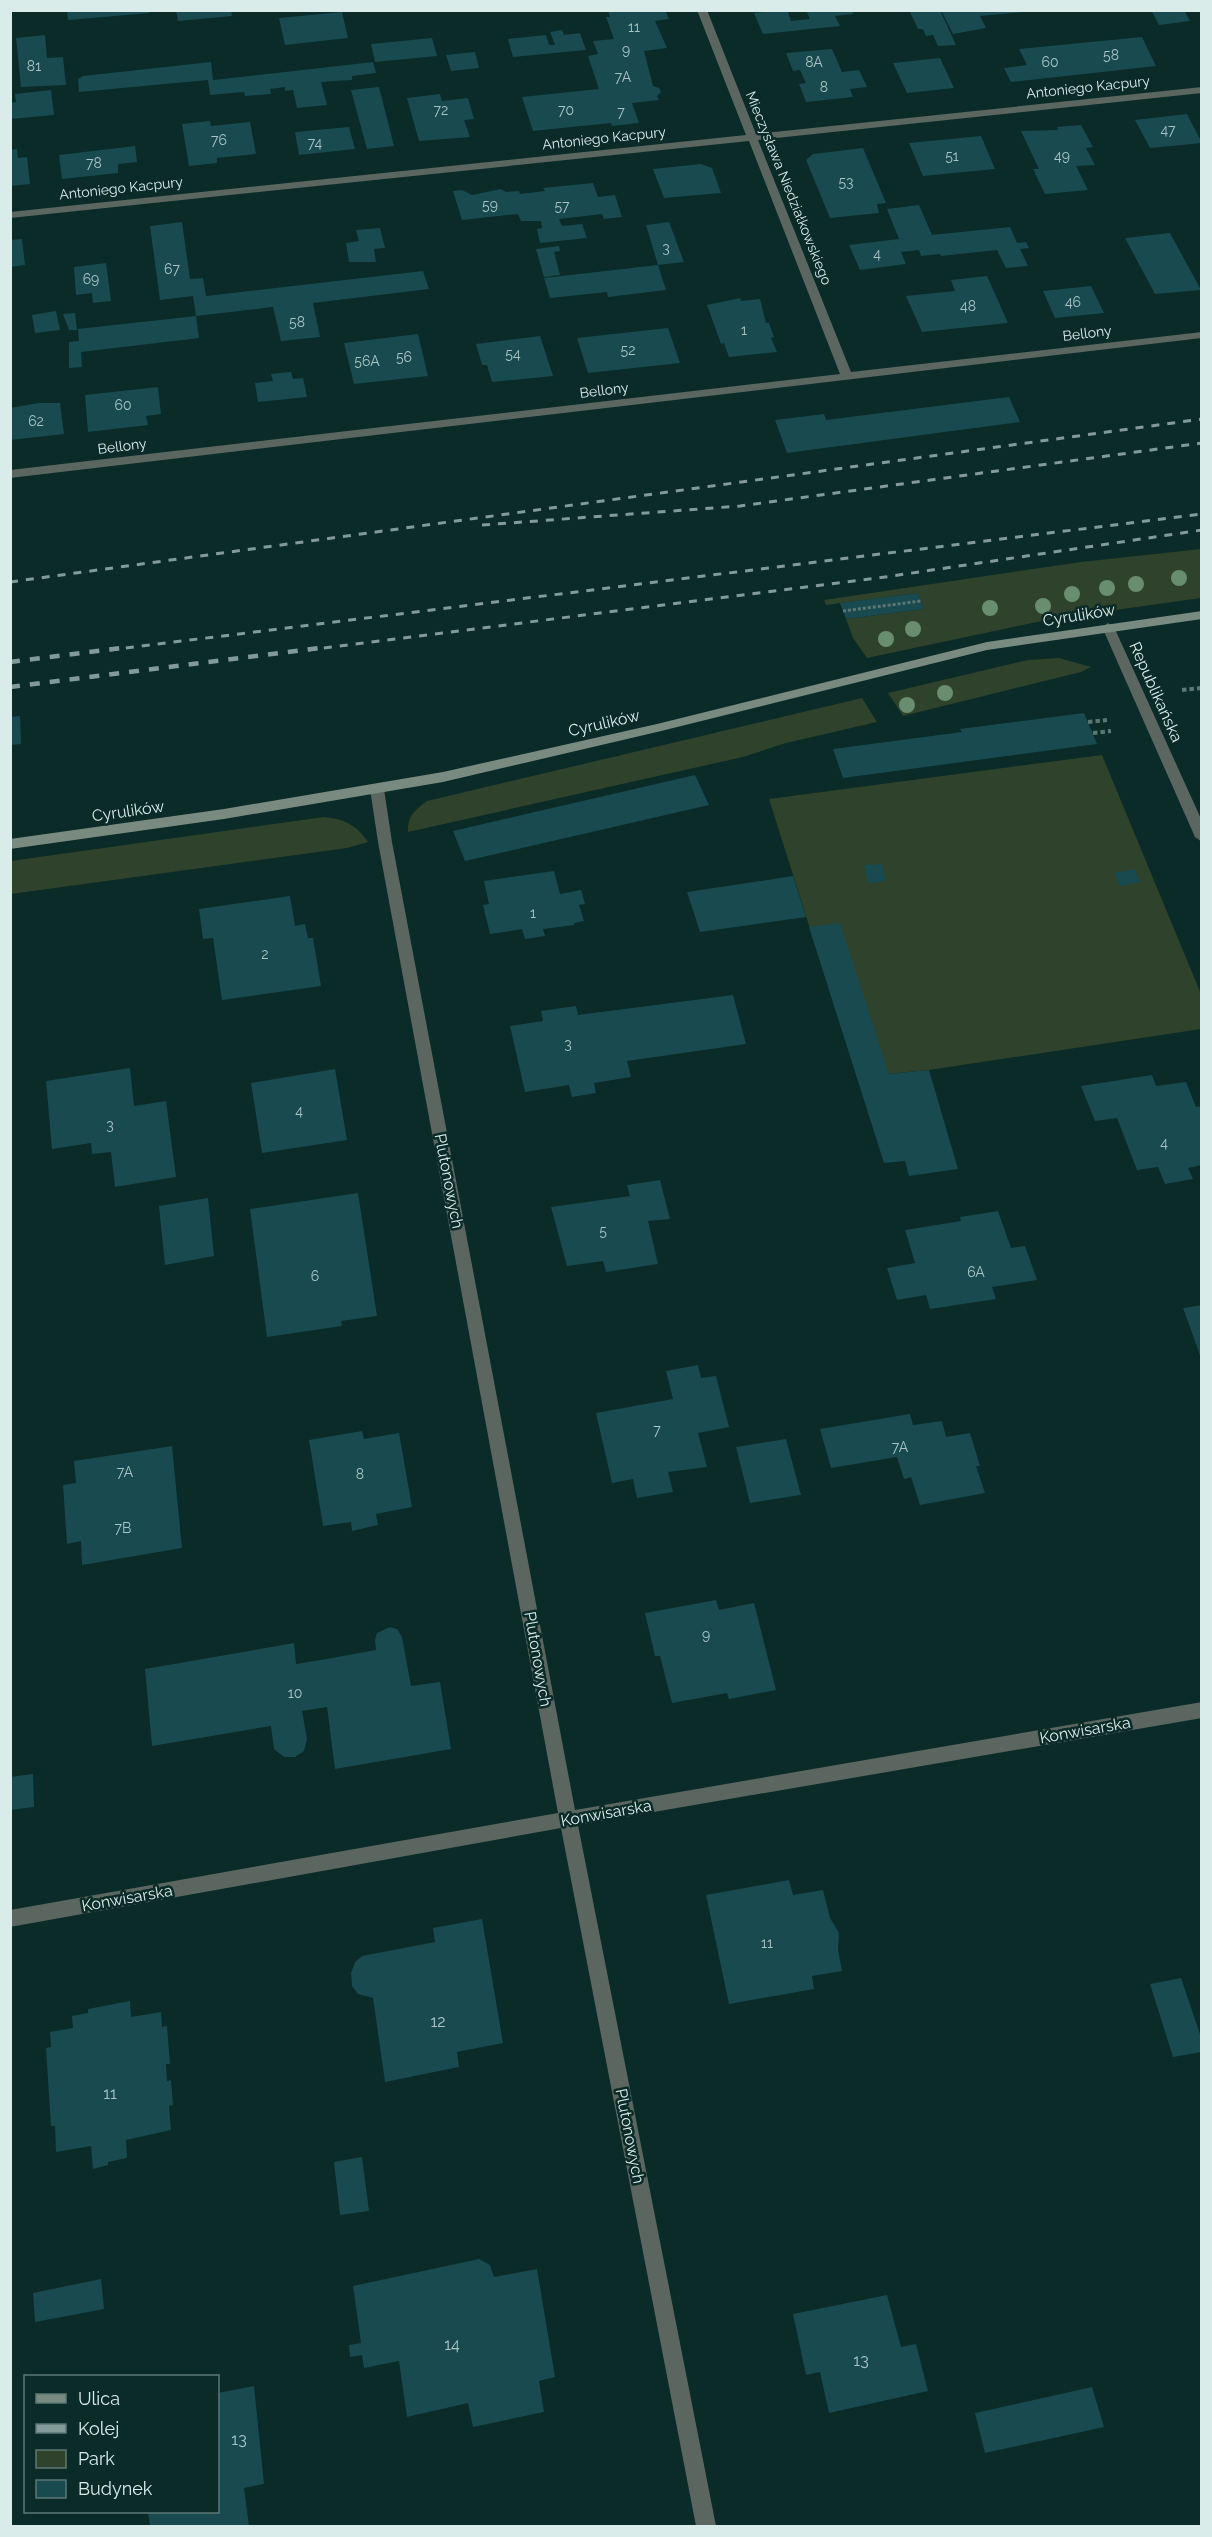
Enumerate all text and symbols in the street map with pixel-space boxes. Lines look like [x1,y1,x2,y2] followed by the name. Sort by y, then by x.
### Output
[628,19,640,35] house number: 11
[622,42,630,58] house number: 9
[1103,47,1119,63] house number: 58
[805,54,823,70] house number: 8A
[1041,54,1059,70] house number: 60
[27,58,41,74] house number: 81
[615,69,632,85] house number: 7A
[1025,73,1151,101] street label: Antoniego Kacpury
[820,79,828,95] house number: 8
[743,89,835,287] street label: Mieczysława Niedziałkowskiego
[434,102,448,118] house number: 72
[558,102,574,118] house number: 70
[617,104,625,120] house number: 7
[1160,122,1176,138] house number: 47
[541,124,667,152] street label: Antoniego Kacpury
[211,132,227,148] house number: 76
[308,135,323,151] house number: 74
[945,148,959,164] house number: 51
[1054,148,1070,164] house number: 49
[86,155,102,171] house number: 78
[58,174,184,202] street label: Antoniego Kacpury
[838,174,854,190] house number: 53
[482,197,498,213] house number: 59
[554,198,570,214] house number: 57
[662,240,670,256] house number: 3
[873,246,881,262] house number: 4
[164,261,180,277] house number: 67
[83,271,99,287] house number: 69
[1065,294,1081,310] house number: 46
[960,298,976,314] house number: 48
[289,314,305,330] house number: 58
[741,322,747,338] house number: 1
[1062,322,1113,344] street label: Bellony
[621,342,635,358] house number: 52
[505,346,521,362] house number: 54
[396,349,412,365] house number: 56
[354,353,380,369] house number: 56A
[579,379,630,401] street label: Bellony
[114,397,132,413] house number: 60
[28,413,44,429] house number: 62
[97,435,148,457] street label: Bellony
[1042,600,1116,630] street label: Cyrulików
[1125,639,1187,745] street label: Republikańska
[566,706,642,740] street label: Cyrulików
[91,797,165,825] street label: Cyrulików
[530,905,536,921] house number: 1
[261,946,269,962] house number: 2
[564,1036,572,1052] house number: 3
[295,1103,303,1119] house number: 4
[106,1117,114,1133] house number: 3
[430,1132,468,1230] street label: Plutonowych
[1160,1135,1168,1151] house number: 4
[599,1223,607,1239] house number: 5
[967,1264,985,1280] house number: 6A
[311,1268,319,1284] house number: 6
[653,1422,661,1438] house number: 7
[892,1439,909,1455] house number: 7A
[117,1464,134,1480] house number: 7A
[356,1466,364,1482] house number: 8
[115,1520,131,1536] house number: 7B
[520,1610,556,1708] street label: Plutonowych
[702,1627,710,1643] house number: 9
[288,1685,302,1701] house number: 10
[1038,1713,1132,1747] street label: Konwisarska
[559,1796,653,1830] street label: Konwisarska
[80,1881,174,1915] street label: Konwisarska
[761,1935,773,1951] house number: 11
[430,2012,446,2031] house number: 12
[103,2084,117,2103] house number: 11
[611,2087,649,2185] street label: Plutonowych
[444,2335,460,2354] house number: 14
[853,2351,869,2370] house number: 13
[24,2375,219,2513] legend
[78,2388,120,2409] text: Ulica
[78,2418,119,2439] text: Kolej
[231,2430,247,2449] house number: 13
[78,2448,115,2469] text: Park
[78,2478,153,2499] text: Budynek

